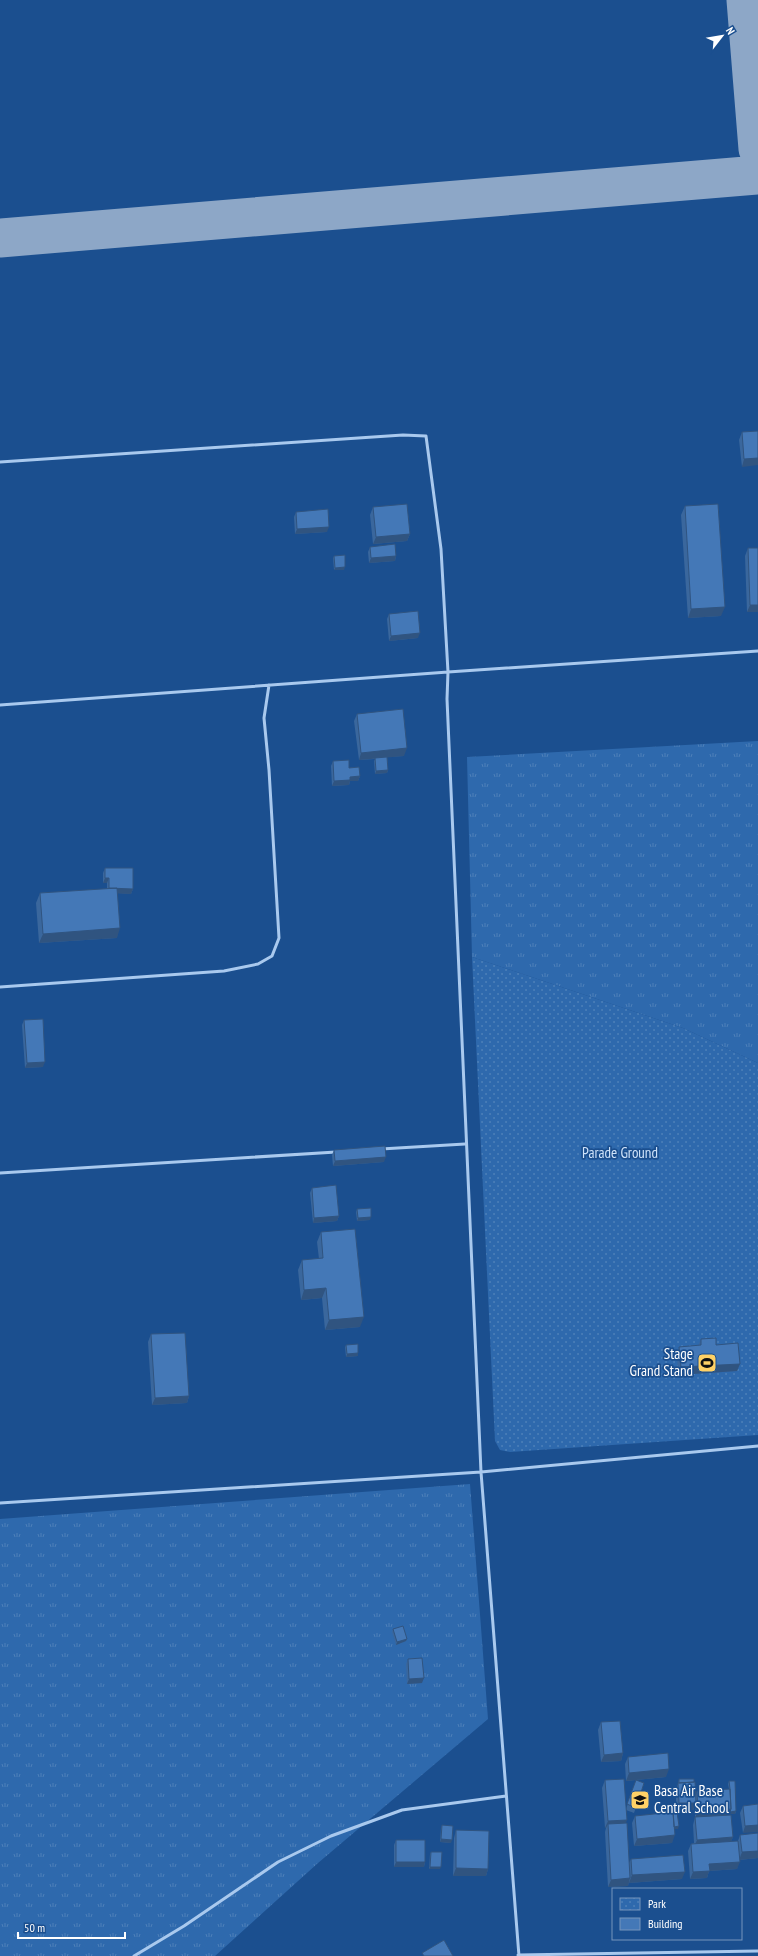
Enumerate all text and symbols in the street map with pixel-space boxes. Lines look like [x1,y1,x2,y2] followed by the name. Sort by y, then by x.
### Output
[702,16,742,56] north arrow
[723,25,738,37] text: N
[582,1143,658,1162] park label: Parade Ground
[630,1344,693,1380] place label: Stage Grand Stand
[696,1352,718,1374] sports icon: Stage Grand Stand
[654,1781,729,1817] place label: Basa Air Base Central School
[629,1789,651,1811] school or university icon: Basa Air Base Central School
[612,1888,742,1940] legend
[648,1896,666,1911] text: Park
[18,1914,125,1940] scale bar
[648,1916,683,1931] text: Building
[24,1920,45,1935] text: 50 m

